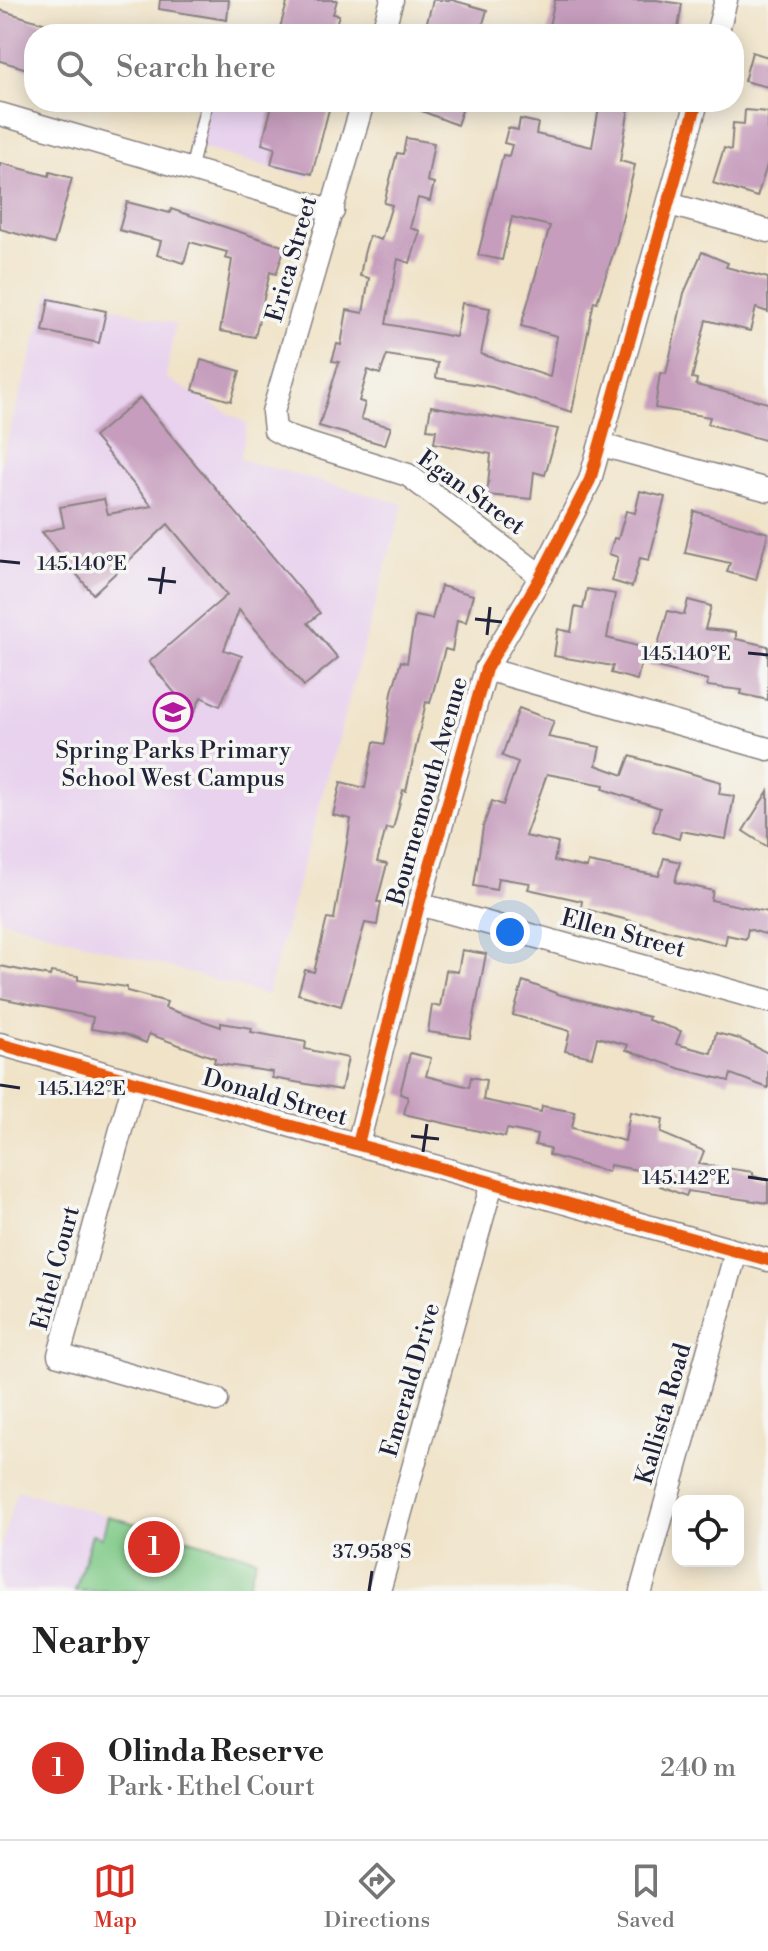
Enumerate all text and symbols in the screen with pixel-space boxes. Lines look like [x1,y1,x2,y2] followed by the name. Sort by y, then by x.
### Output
[24,24,744,112] search box
[52,46,96,90] icon: search
[116,49,276,87] text: Search here
[260,192,324,325] street label: Erica Street
[411,444,531,542] street label: Egan Street
[37,552,127,577] text: 145.140°E
[641,642,731,667] text: 145.140°E
[381,673,475,910] street label: Bournemouth Avenue
[152,691,194,733] school or university icon: Spring Parks Primary School West Campus
[55,736,291,794] place label: Spring Parks Primary School West Campus
[558,903,689,965] street label: Ellen Street
[490,912,530,952] your location
[199,1063,351,1133] street label: Donald Street
[38,1077,126,1102] text: 145.142°E
[642,1166,730,1191] text: 145.142°E
[25,1202,87,1333] street label: Ethel Court
[375,1299,447,1461] street label: Emerald Drive
[630,1340,699,1488] street label: Kallista Road
[672,1495,744,1567] map controls
[672,1495,744,1567] button: locate
[128,1517,180,1577] pin: 1
[333,1540,411,1565] text: 37.958°S
[32,1622,150,1664] text: Nearby
[108,1733,324,1771] text: Olinda Reserve
[52,1752,64,1784] text: 1
[660,1752,736,1784] text: 240 m
[108,1771,315,1803] text: Park · Ethel Court
[93,1859,137,1934] tab: Map
[324,1859,430,1934] tab: Directions
[617,1859,675,1934] tab: Saved

